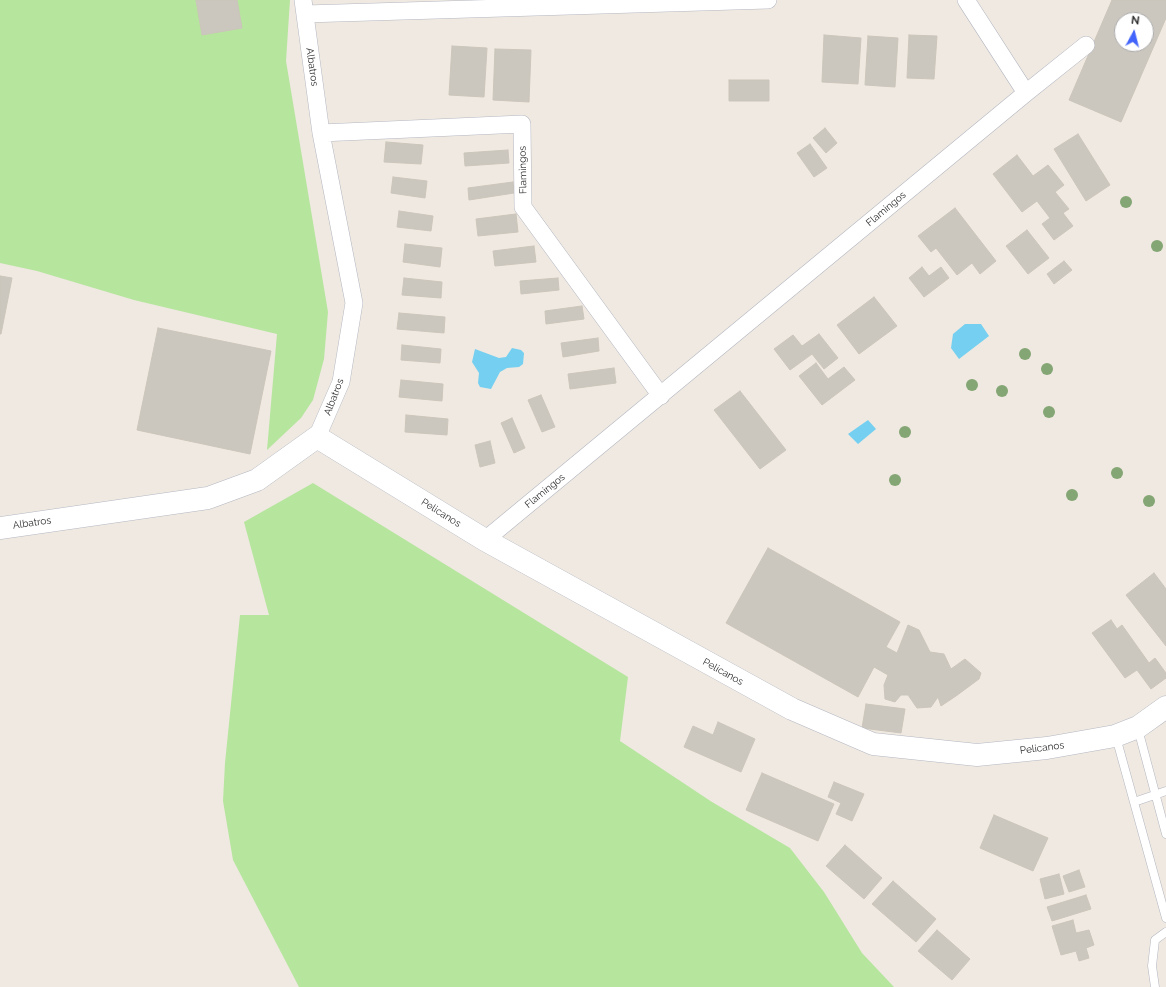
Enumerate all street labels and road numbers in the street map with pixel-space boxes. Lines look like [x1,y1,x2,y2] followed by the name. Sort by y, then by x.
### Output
[303,47,321,87] street label: Albatros
[517,146,529,194] street label: Flamingos
[864,189,908,229] street label: Flamingos
[321,377,347,417] street label: Albatros
[522,471,568,511] street label: Flamingos
[419,496,463,530] street label: Pelicanos
[12,514,52,532] street label: Albatros
[701,656,745,688] street label: Pelicanos
[1019,739,1065,757] street label: Pelicanos

